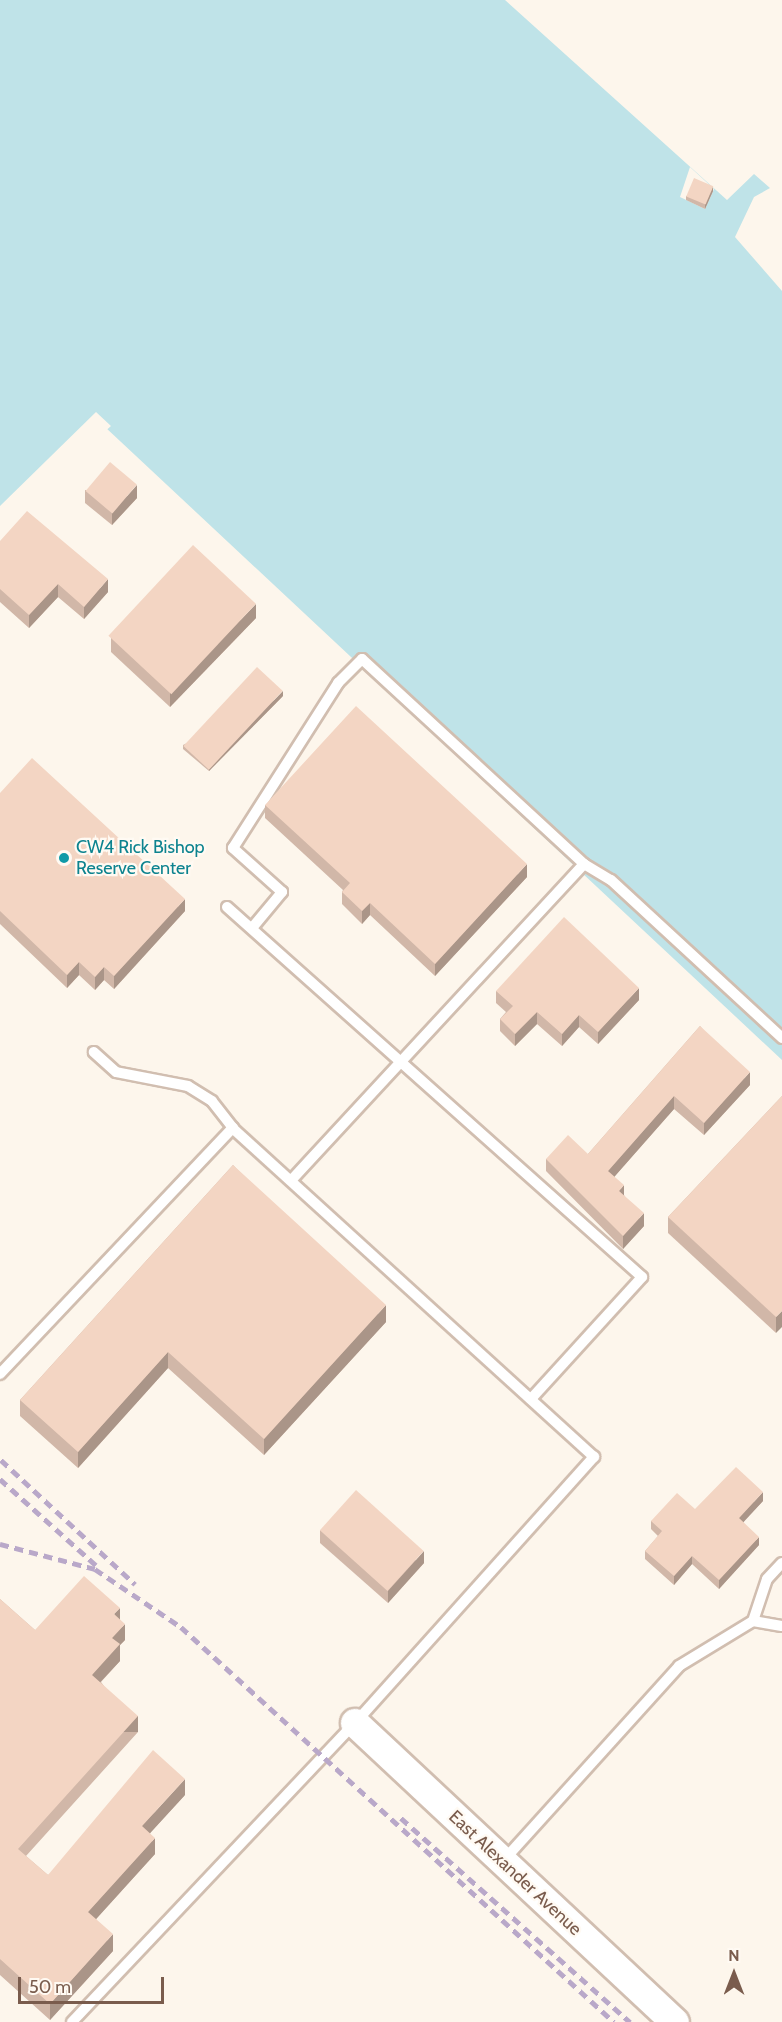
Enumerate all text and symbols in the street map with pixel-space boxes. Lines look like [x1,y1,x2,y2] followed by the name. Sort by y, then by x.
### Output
[76,837,205,880] place label: CW4 Rick Bishop Reserve Center
[57,851,71,865] marker: CW4 Rick Bishop Reserve Center
[444,1806,586,1940] street label: East Alexander Avenue
[704,1944,764,2004] north arrow
[728,1946,740,1965] text: N
[21,1965,166,2003] scale bar
[29,1976,71,1998] text: 50 m

